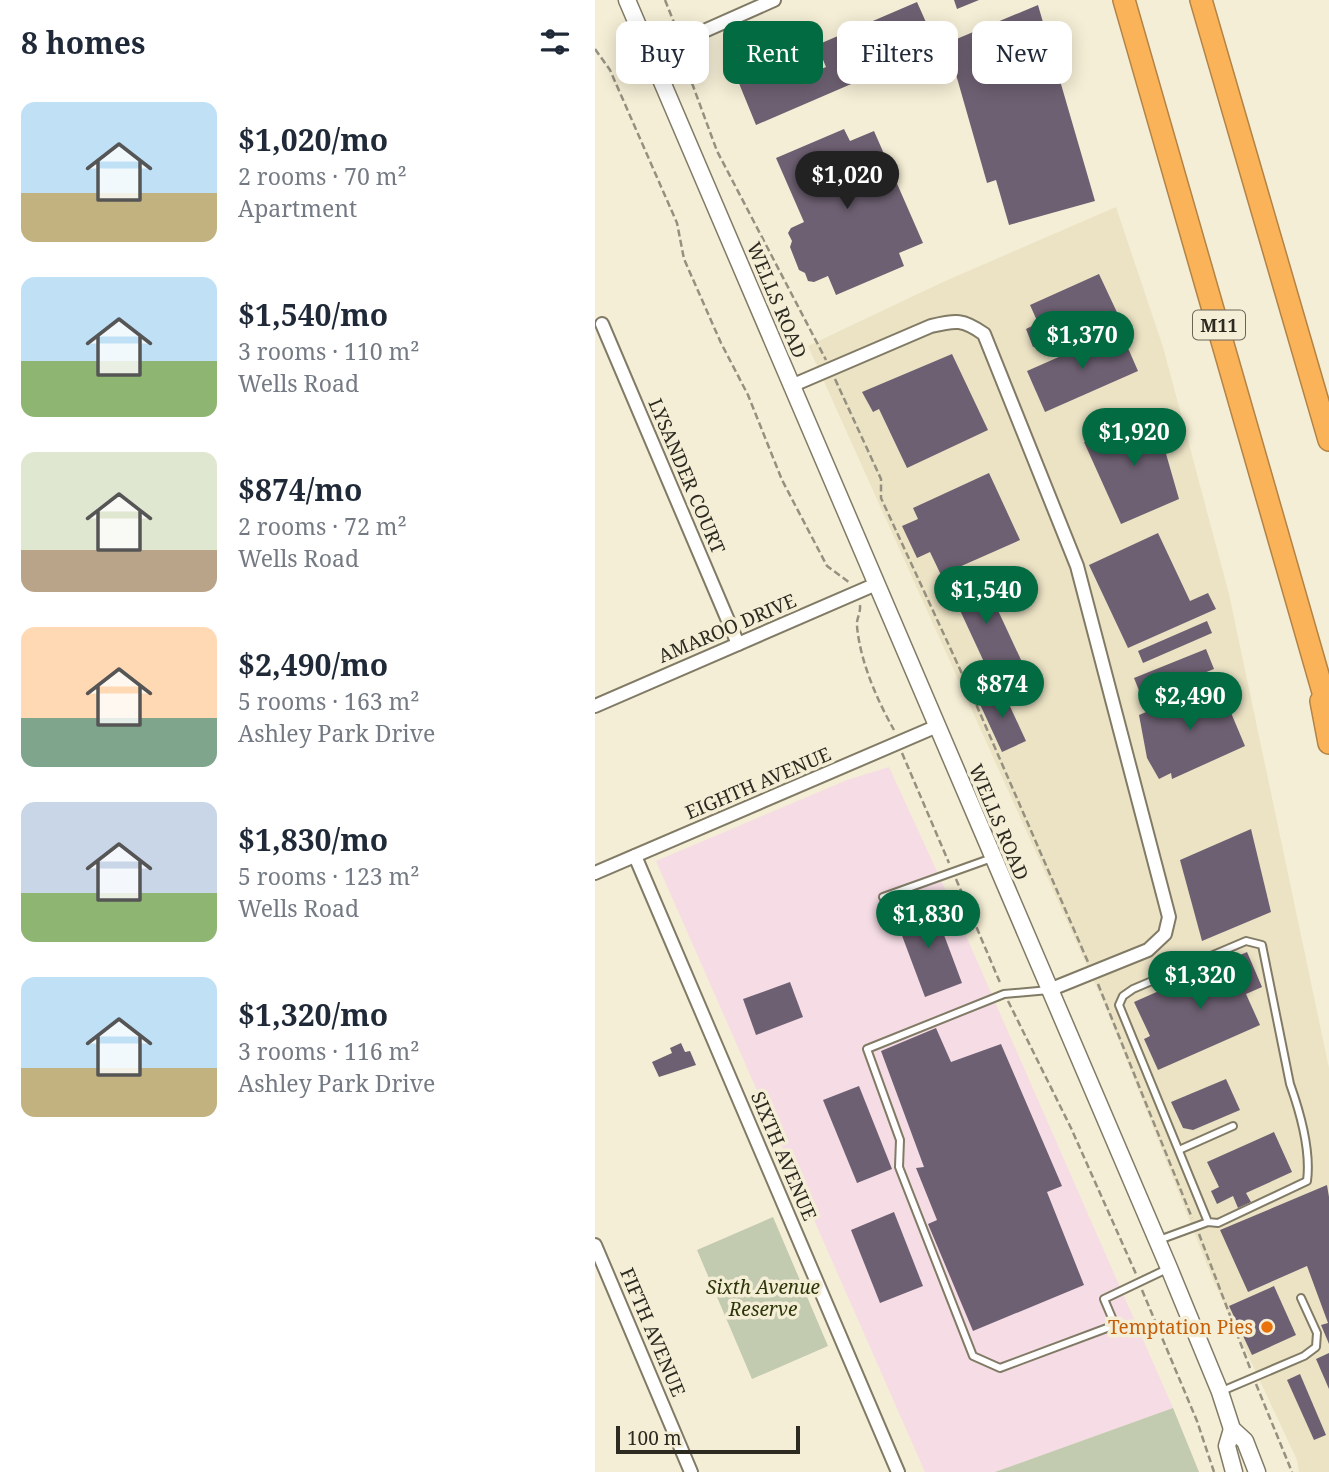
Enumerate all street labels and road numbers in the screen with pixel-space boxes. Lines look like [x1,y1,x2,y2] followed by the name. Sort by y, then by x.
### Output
[741,238,813,362] street label: WELLS ROAD
[1193,310,1245,340] road number: M11
[643,394,732,558] street label: LYSANDER COURT
[654,587,800,669] street label: AMAROO DRIVE
[681,741,835,825] street label: EIGHTH AVENUE
[963,760,1035,884] street label: WELLS ROAD
[745,1087,823,1225] street label: SIXTH AVENUE
[614,1264,692,1401] street label: FIFTH AVENUE

